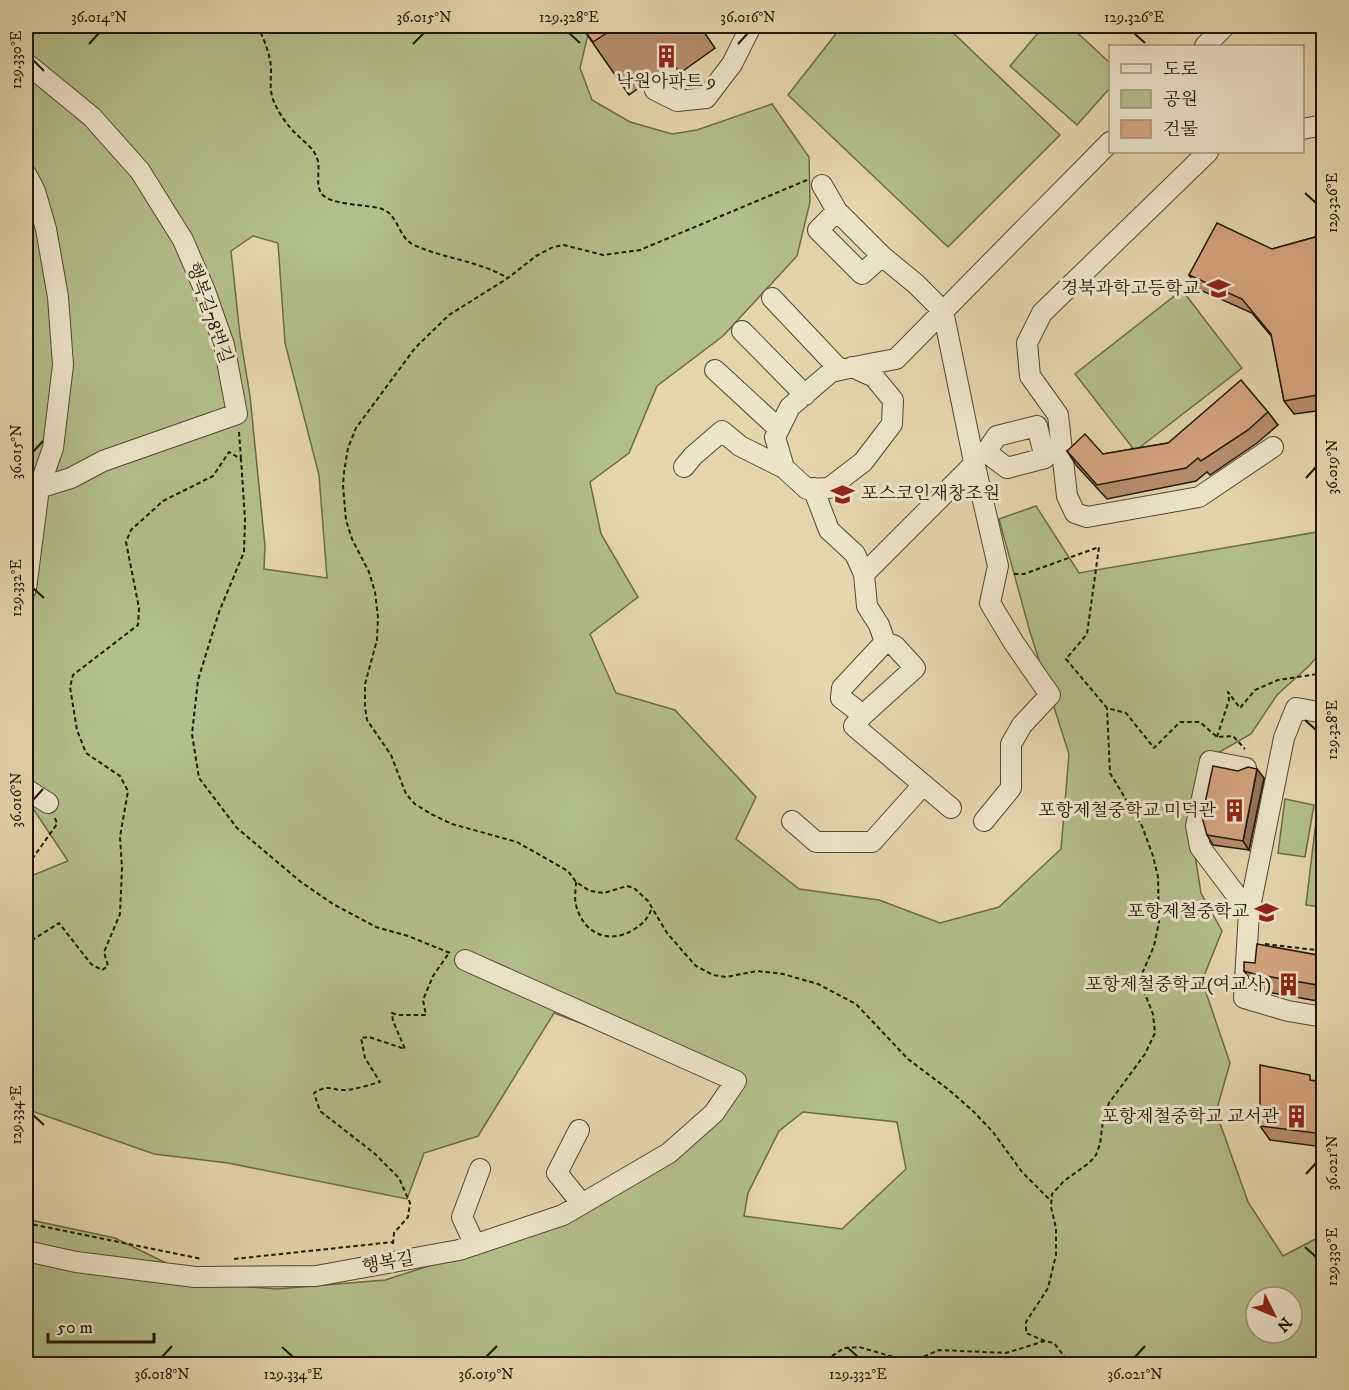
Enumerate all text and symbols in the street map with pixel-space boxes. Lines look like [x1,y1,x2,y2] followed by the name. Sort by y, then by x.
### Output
[71,8,127,27] text: 36.014°N
[397,8,451,27] text: 36.015°N
[539,8,599,27] text: 129.328°E
[720,8,776,27] text: 36.016°N
[1104,8,1164,27] text: 129.326°E
[7,30,26,89] text: 129.330°E
[653,43,679,69] building icon: 낙원아파트 9
[1109,45,1304,153] legend
[1163,59,1198,81] text: 도로
[616,71,716,93] place label: 낙원아파트 9
[1163,89,1198,111] text: 공원
[1163,119,1198,141] text: 건물
[1323,173,1342,233] text: 129.326°E
[181,260,237,366] street label: 행복길78번길
[1205,276,1231,302] school or university icon: 경북과학고등학교
[1061,278,1201,300] place label: 경북과학고등학교
[7,425,26,479] text: 36.015°N
[1323,439,1342,495] text: 36.019°N
[830,481,856,507] school or university icon: 포스코인재창조원
[861,483,1000,505] place label: 포스코인재창조원
[7,559,26,617] text: 129.332°E
[1323,700,1342,760] text: 129.328°E
[7,772,26,828] text: 36.016°N
[1221,798,1247,824] building icon: 포항제철중학교 미덕관
[1038,800,1217,822] place label: 포항제철중학교 미덕관
[1254,899,1280,925] school or university icon: 포항제철중학교
[1127,901,1250,923] place label: 포항제철중학교
[1276,972,1302,998] building icon: 포항제철중학교(여교사)
[1085,974,1271,996] place label: 포항제철중학교(여교사)
[7,1085,26,1145] text: 129.334°E
[1284,1104,1310,1130] building icon: 포항제철중학교 교서관
[1101,1106,1280,1128] place label: 포항제철중학교 교서관
[1323,1135,1342,1191] text: 36.021°N
[1323,1227,1342,1286] text: 129.330°E
[360,1248,416,1278] street label: 행복길
[1244,1285,1304,1345] north arrow
[48,1306,154,1344] scale bar
[1272,1313,1296,1336] text: N
[57,1317,93,1339] text: 50 m
[134,1365,190,1384] text: 36.018°N
[263,1365,323,1384] text: 129.334°E
[458,1365,514,1384] text: 36.019°N
[829,1365,887,1384] text: 129.332°E
[1107,1365,1163,1384] text: 36.021°N

